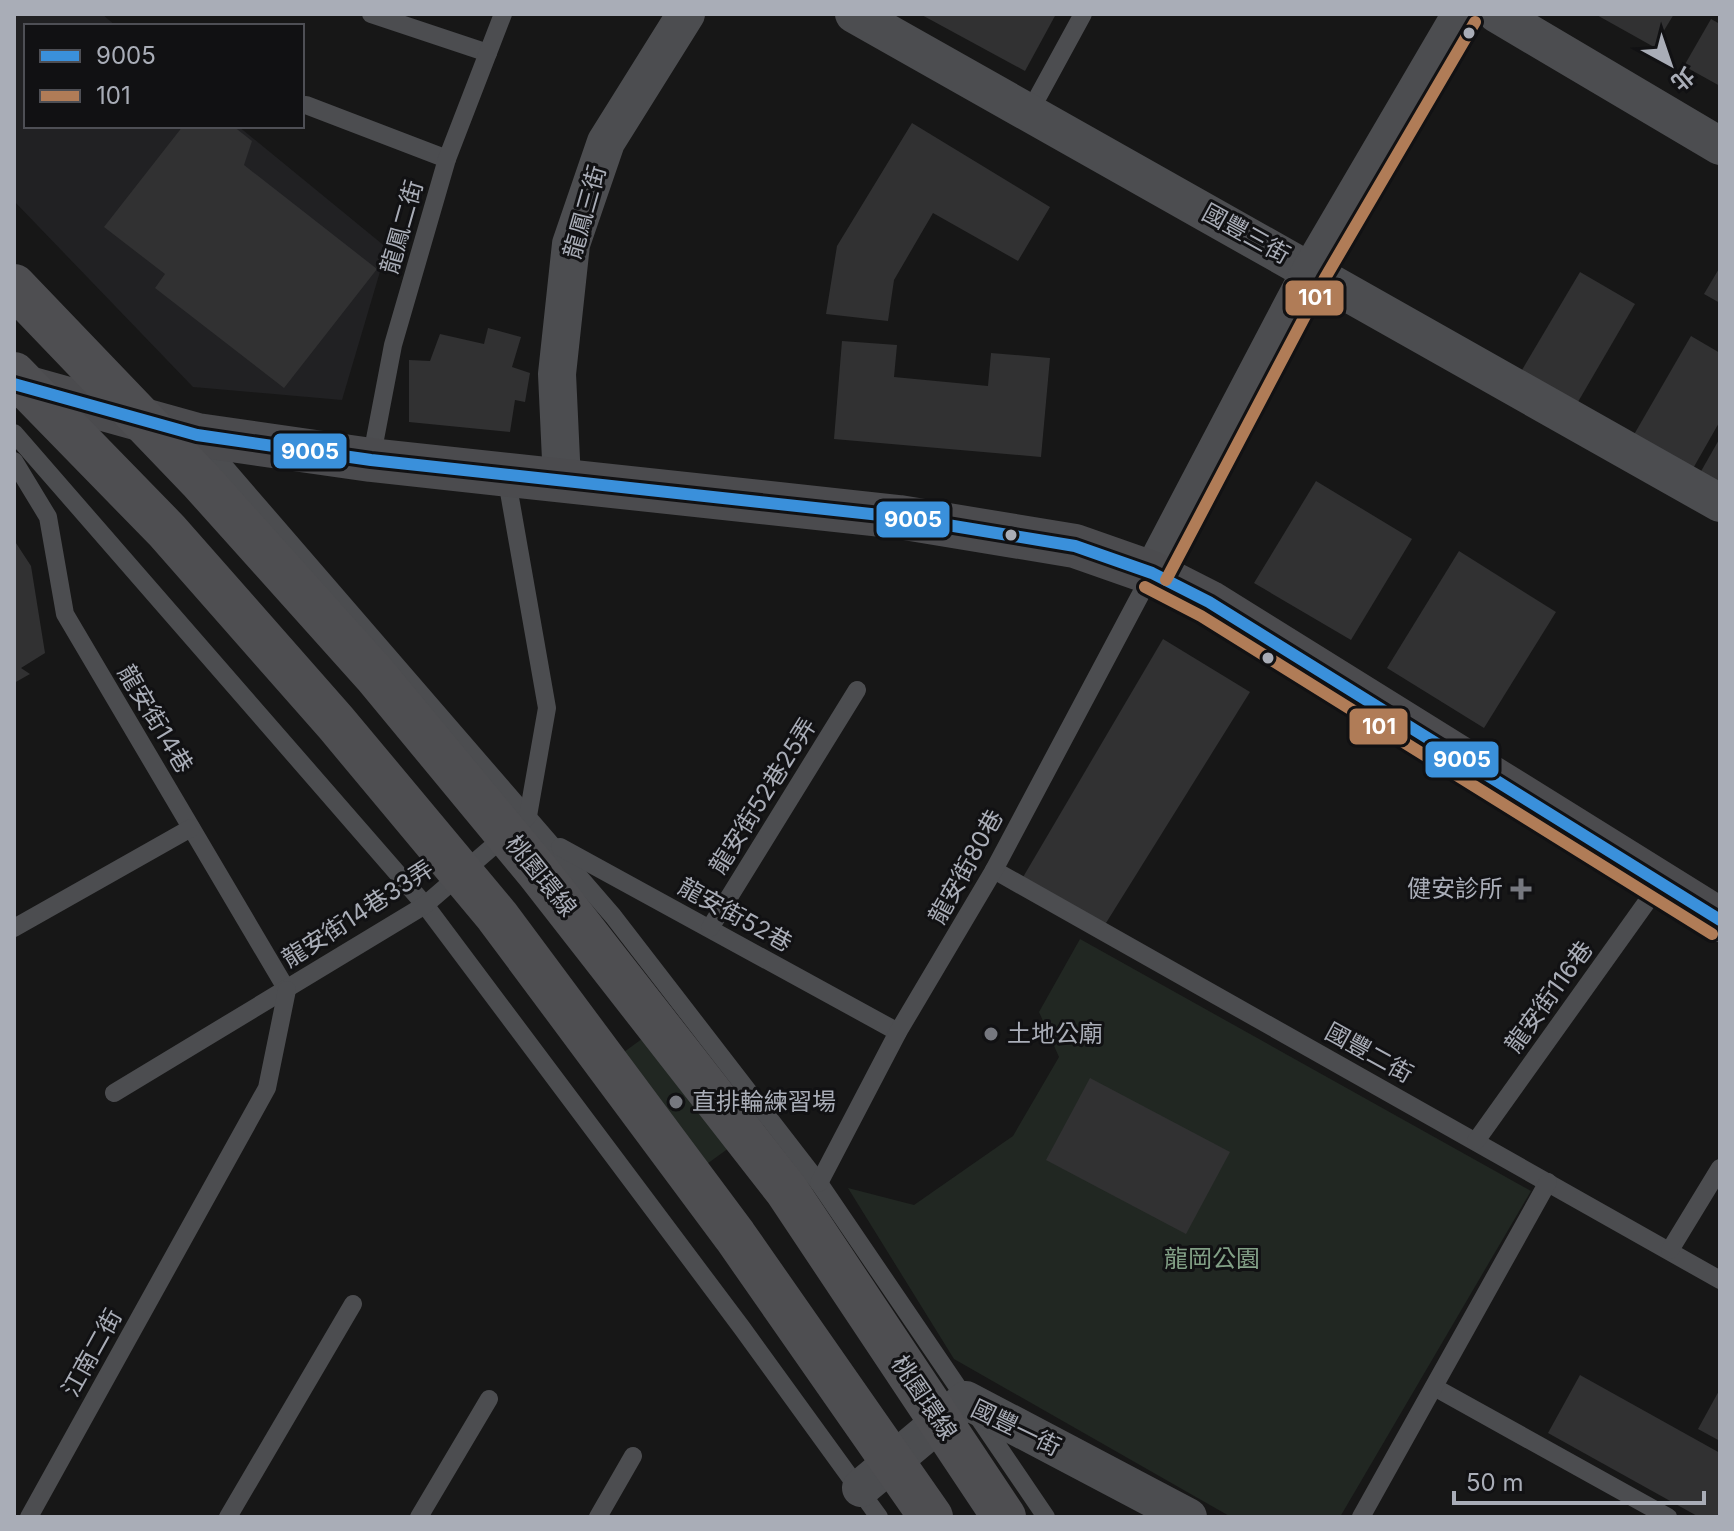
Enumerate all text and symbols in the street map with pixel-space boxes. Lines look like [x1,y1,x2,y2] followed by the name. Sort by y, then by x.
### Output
[24,24,304,128] legend
[1630,24,1710,104] north arrow
[1461,25,1477,41] unlabelled marker
[96,41,156,70] text: 9005
[1666,62,1700,96] text: 北
[96,81,131,110] text: 101
[557,162,612,262] street label: 龍鳳三街
[374,177,429,277] street label: 龍鳳二街
[1197,198,1295,270] street label: 國豐三街
[1284,279,1345,317] line badge: 101
[1298,284,1332,310] text: 101
[272,432,348,470] line badge: 9005
[281,438,339,464] text: 9005
[875,500,951,539] line badge: 9005
[884,506,942,532] text: 9005
[1003,527,1019,543] unlabelled marker
[1260,650,1276,666] unlabelled marker
[112,659,199,778] street label: 龍安街14巷
[1348,707,1409,746] line badge: 101
[703,712,822,879] street label: 龍安街52巷25弄
[1362,713,1396,739] text: 101
[1424,740,1500,779] line badge: 9005
[1433,746,1491,772] text: 9005
[922,805,1009,929] street label: 龍安街80巷
[500,829,583,922] street label: 桃園環線
[276,854,439,973] street label: 龍安街14巷33弄
[673,872,797,958] street label: 龍安街52巷
[1407,874,1503,903] place label: 健安診所
[1510,878,1532,900] marker: 健安診所
[1499,935,1599,1058] street label: 龍安街116巷
[1320,1017,1418,1089] street label: 國豐二街
[1007,1019,1103,1048] place label: 土地公廟
[982,1025,1000,1043] marker: 土地公廟
[692,1087,836,1116] place label: 直排輪練習場
[667,1093,685,1111] marker: 直排輪練習場
[1164,1244,1260,1273] park label: 龍岡公園
[56,1304,128,1402] street label: 江南二街
[886,1350,963,1446] street label: 桃園環線
[967,1393,1066,1462] street label: 國豐一街
[1454,1455,1704,1505] scale bar
[1466,1468,1524,1497] text: 50 m

